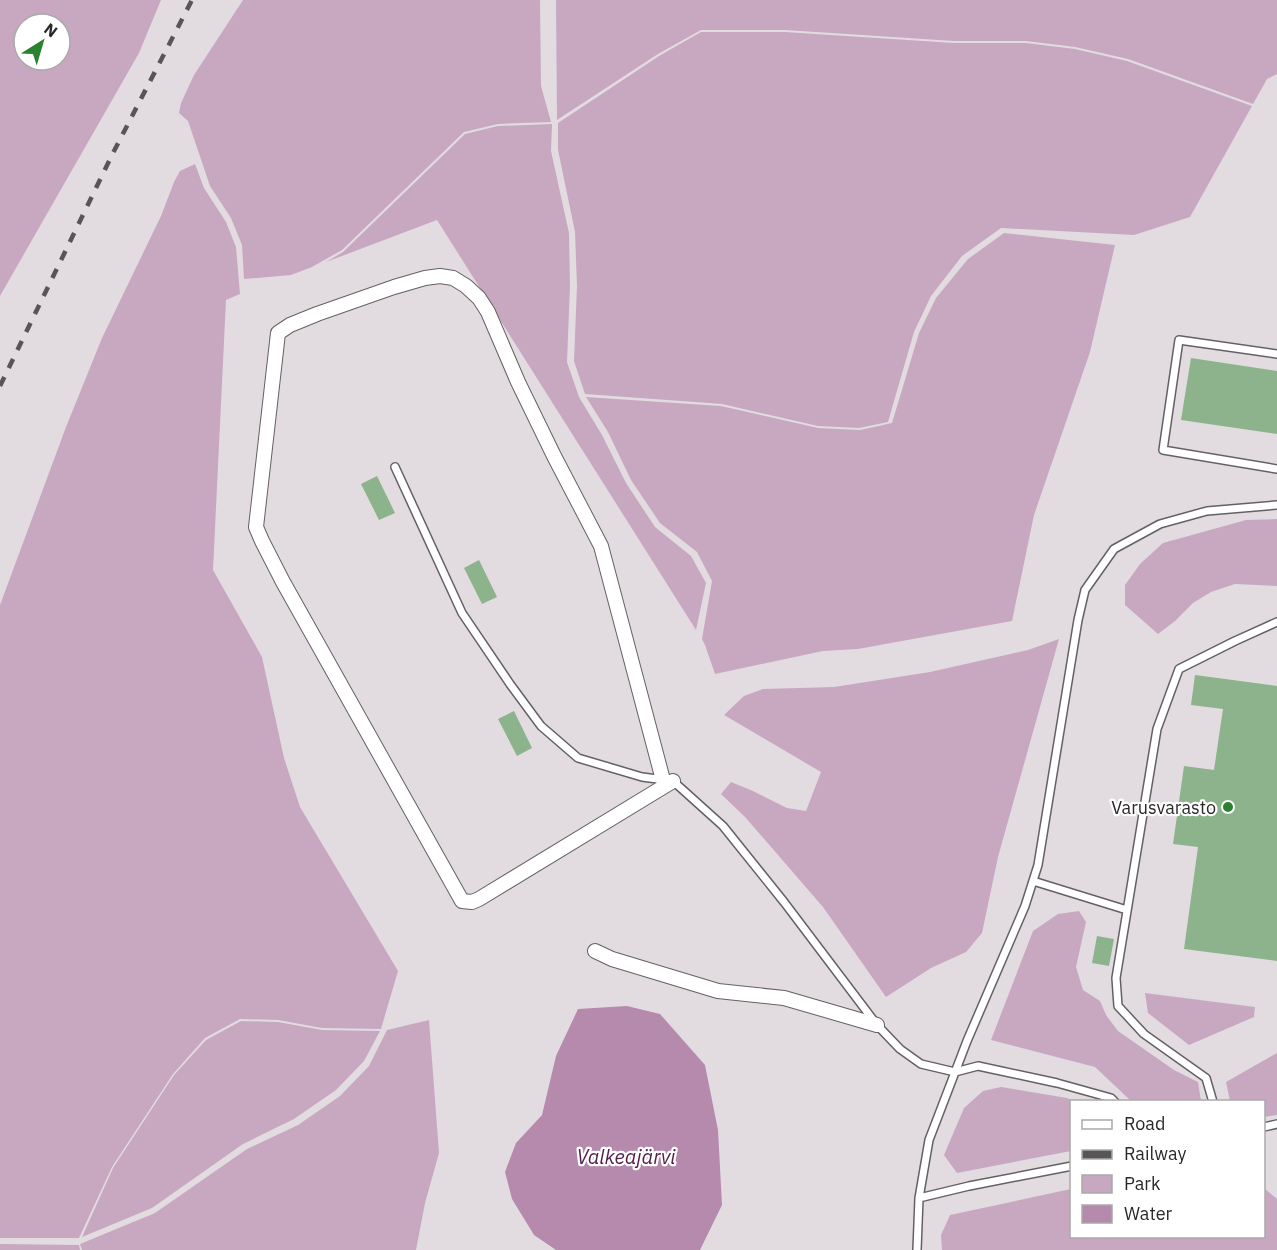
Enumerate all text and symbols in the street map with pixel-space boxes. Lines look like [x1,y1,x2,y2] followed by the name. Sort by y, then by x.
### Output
[12,12,72,72] north arrow
[40,19,62,41] text: N
[1111,796,1216,819] place label: Varusvarasto
[1221,800,1235,814] marker: Varusvarasto
[1070,1100,1265,1238] legend
[1124,1112,1165,1135] text: Road
[1124,1142,1186,1165] text: Railway
[576,1143,676,1170] water label: Valkeajärvi
[1124,1172,1161,1195] text: Park
[1124,1202,1173,1225] text: Water

